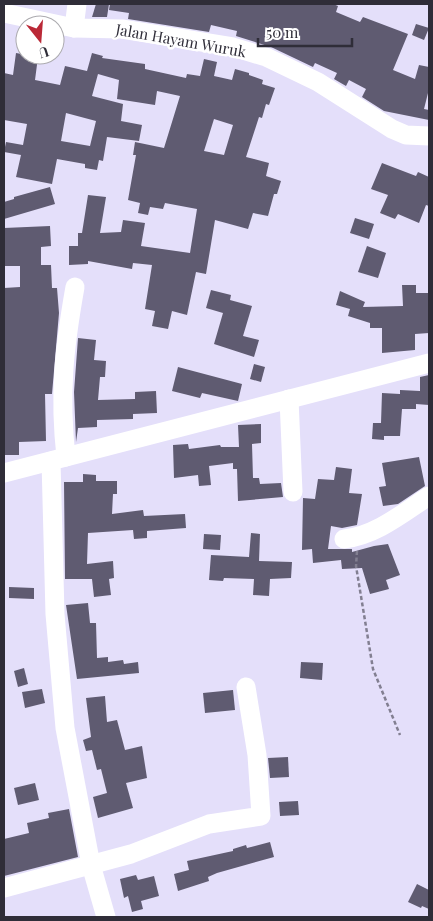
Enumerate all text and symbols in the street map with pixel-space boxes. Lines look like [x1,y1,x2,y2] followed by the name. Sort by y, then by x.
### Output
[15,15,65,65] north arrow
[258,15,352,47] scale bar
[113,19,249,61] street label: Jalan Hayam Wuruk
[266,22,299,42] text: 50 m
[36,42,51,64] text: U

